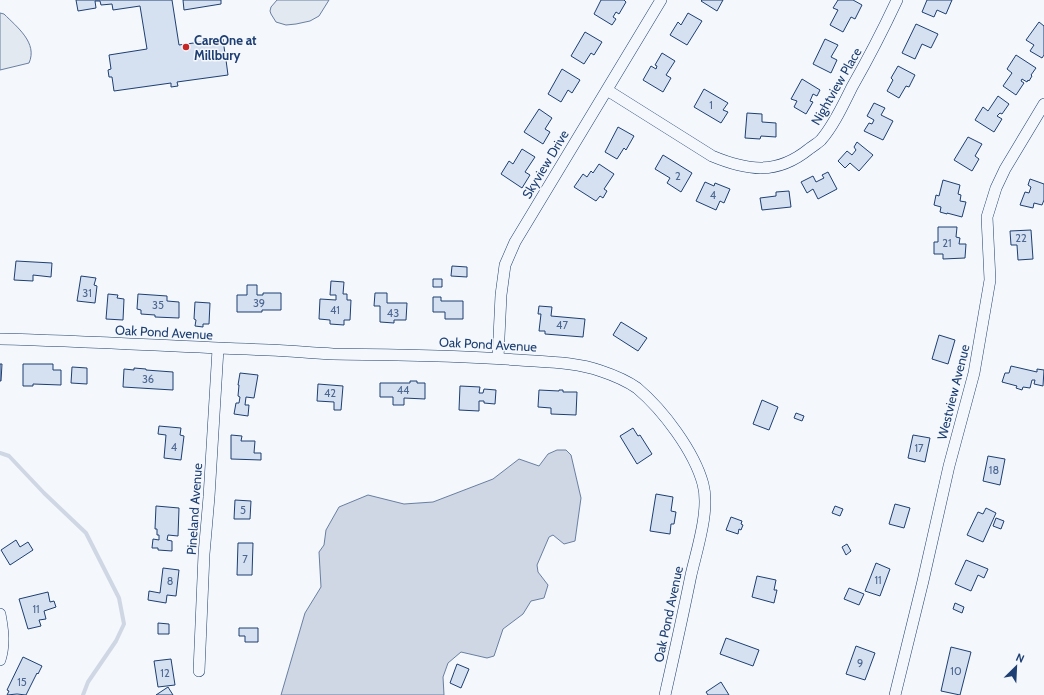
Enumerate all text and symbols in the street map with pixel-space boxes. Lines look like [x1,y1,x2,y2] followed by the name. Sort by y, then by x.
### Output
[194,32,257,63] place label: CareOne at Millbury
[181,42,191,52] marker: CareOne at Millbury
[807,44,865,128] street label: Nightview Place
[709,98,713,112] house number: 1
[518,126,572,201] street label: Skyview Drive
[675,169,681,183] house number: 2
[710,188,717,202] house number: 4
[1015,231,1027,245] house number: 22
[942,236,952,250] house number: 21
[82,286,92,300] house number: 31
[253,296,265,310] house number: 39
[152,298,164,312] house number: 35
[330,303,340,317] house number: 41
[387,306,399,320] house number: 43
[556,318,568,332] house number: 47
[115,321,214,343] street label: Oak Pond Avenue
[439,333,538,355] street label: Oak Pond Avenue
[933,342,973,441] street label: Westview Avenue
[142,372,154,386] house number: 36
[397,383,410,397] house number: 44
[324,386,336,400] house number: 42
[171,440,178,454] house number: 4
[914,441,924,455] house number: 17
[183,462,205,555] street label: Pineland Avenue
[989,463,999,477] house number: 18
[240,503,246,517] house number: 5
[242,552,248,566] house number: 7
[650,564,686,664] street label: Oak Pond Avenue
[874,573,882,587] house number: 11
[167,574,173,588] house number: 8
[32,602,40,616] house number: 11
[996,647,1036,687] north arrow
[1014,650,1026,666] text: N
[857,656,863,670] house number: 9
[950,664,962,678] house number: 10
[160,666,170,680] house number: 12
[17,675,27,689] house number: 15

